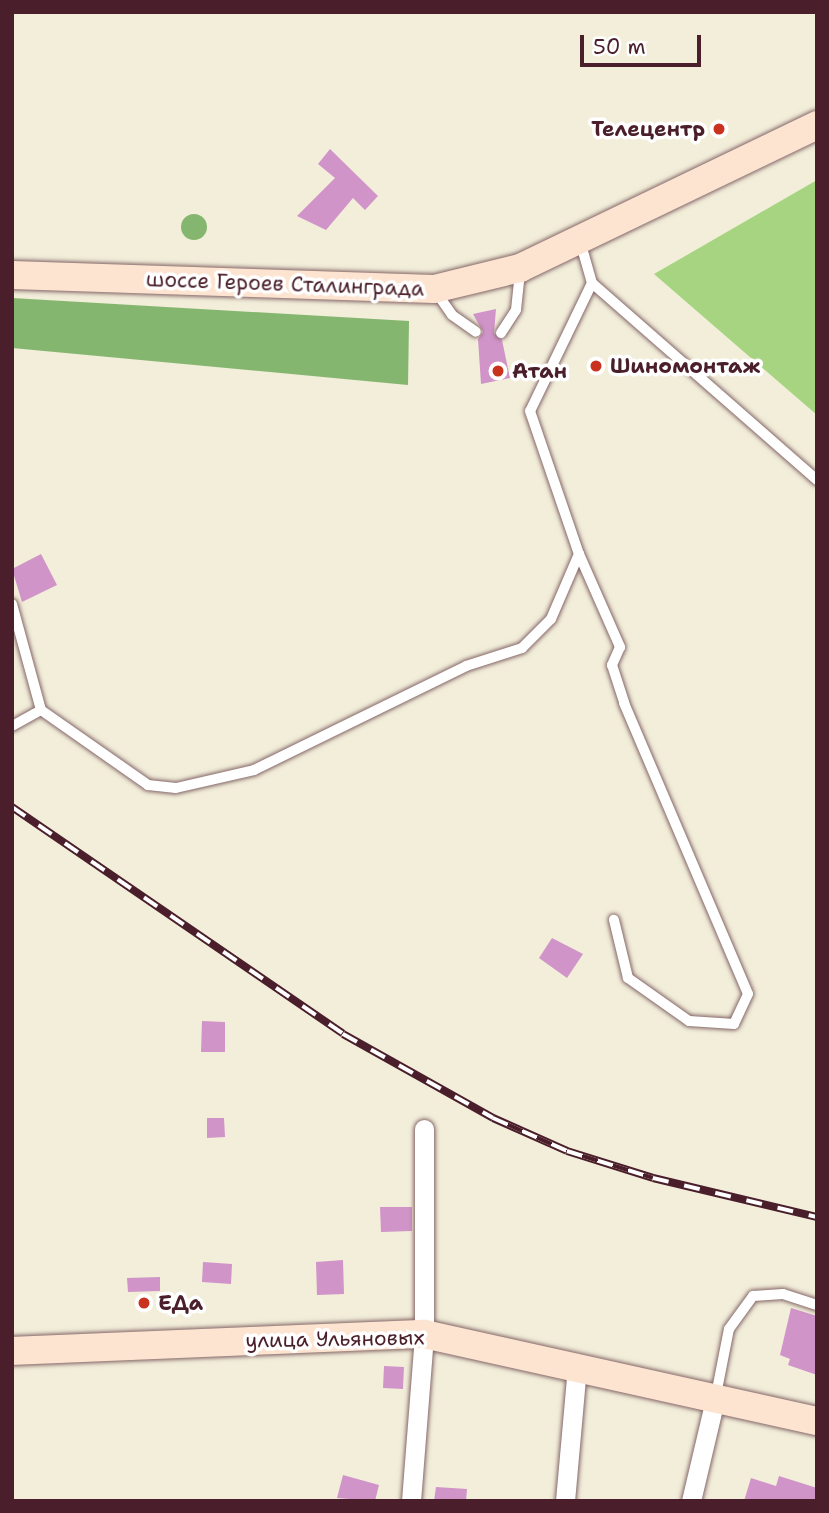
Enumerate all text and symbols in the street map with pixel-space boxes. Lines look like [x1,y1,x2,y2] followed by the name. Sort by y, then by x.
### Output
[584,21,705,65] scale bar
[593,33,646,61] text: 50 m
[591,116,705,142] place label: Телецентр
[711,121,727,137] marker: Телецентр
[145,267,425,301] street label: шоссе Героев Сталинграда
[610,353,760,379] place label: Шиномонтаж
[512,358,567,384] place label: Атан
[588,358,604,374] marker: Шиномонтаж
[490,363,506,379] marker: Атан
[158,1290,203,1316] place label: ЕДа
[136,1295,152,1311] marker: ЕДа
[245,1325,425,1353] street label: улица Ульяновых

